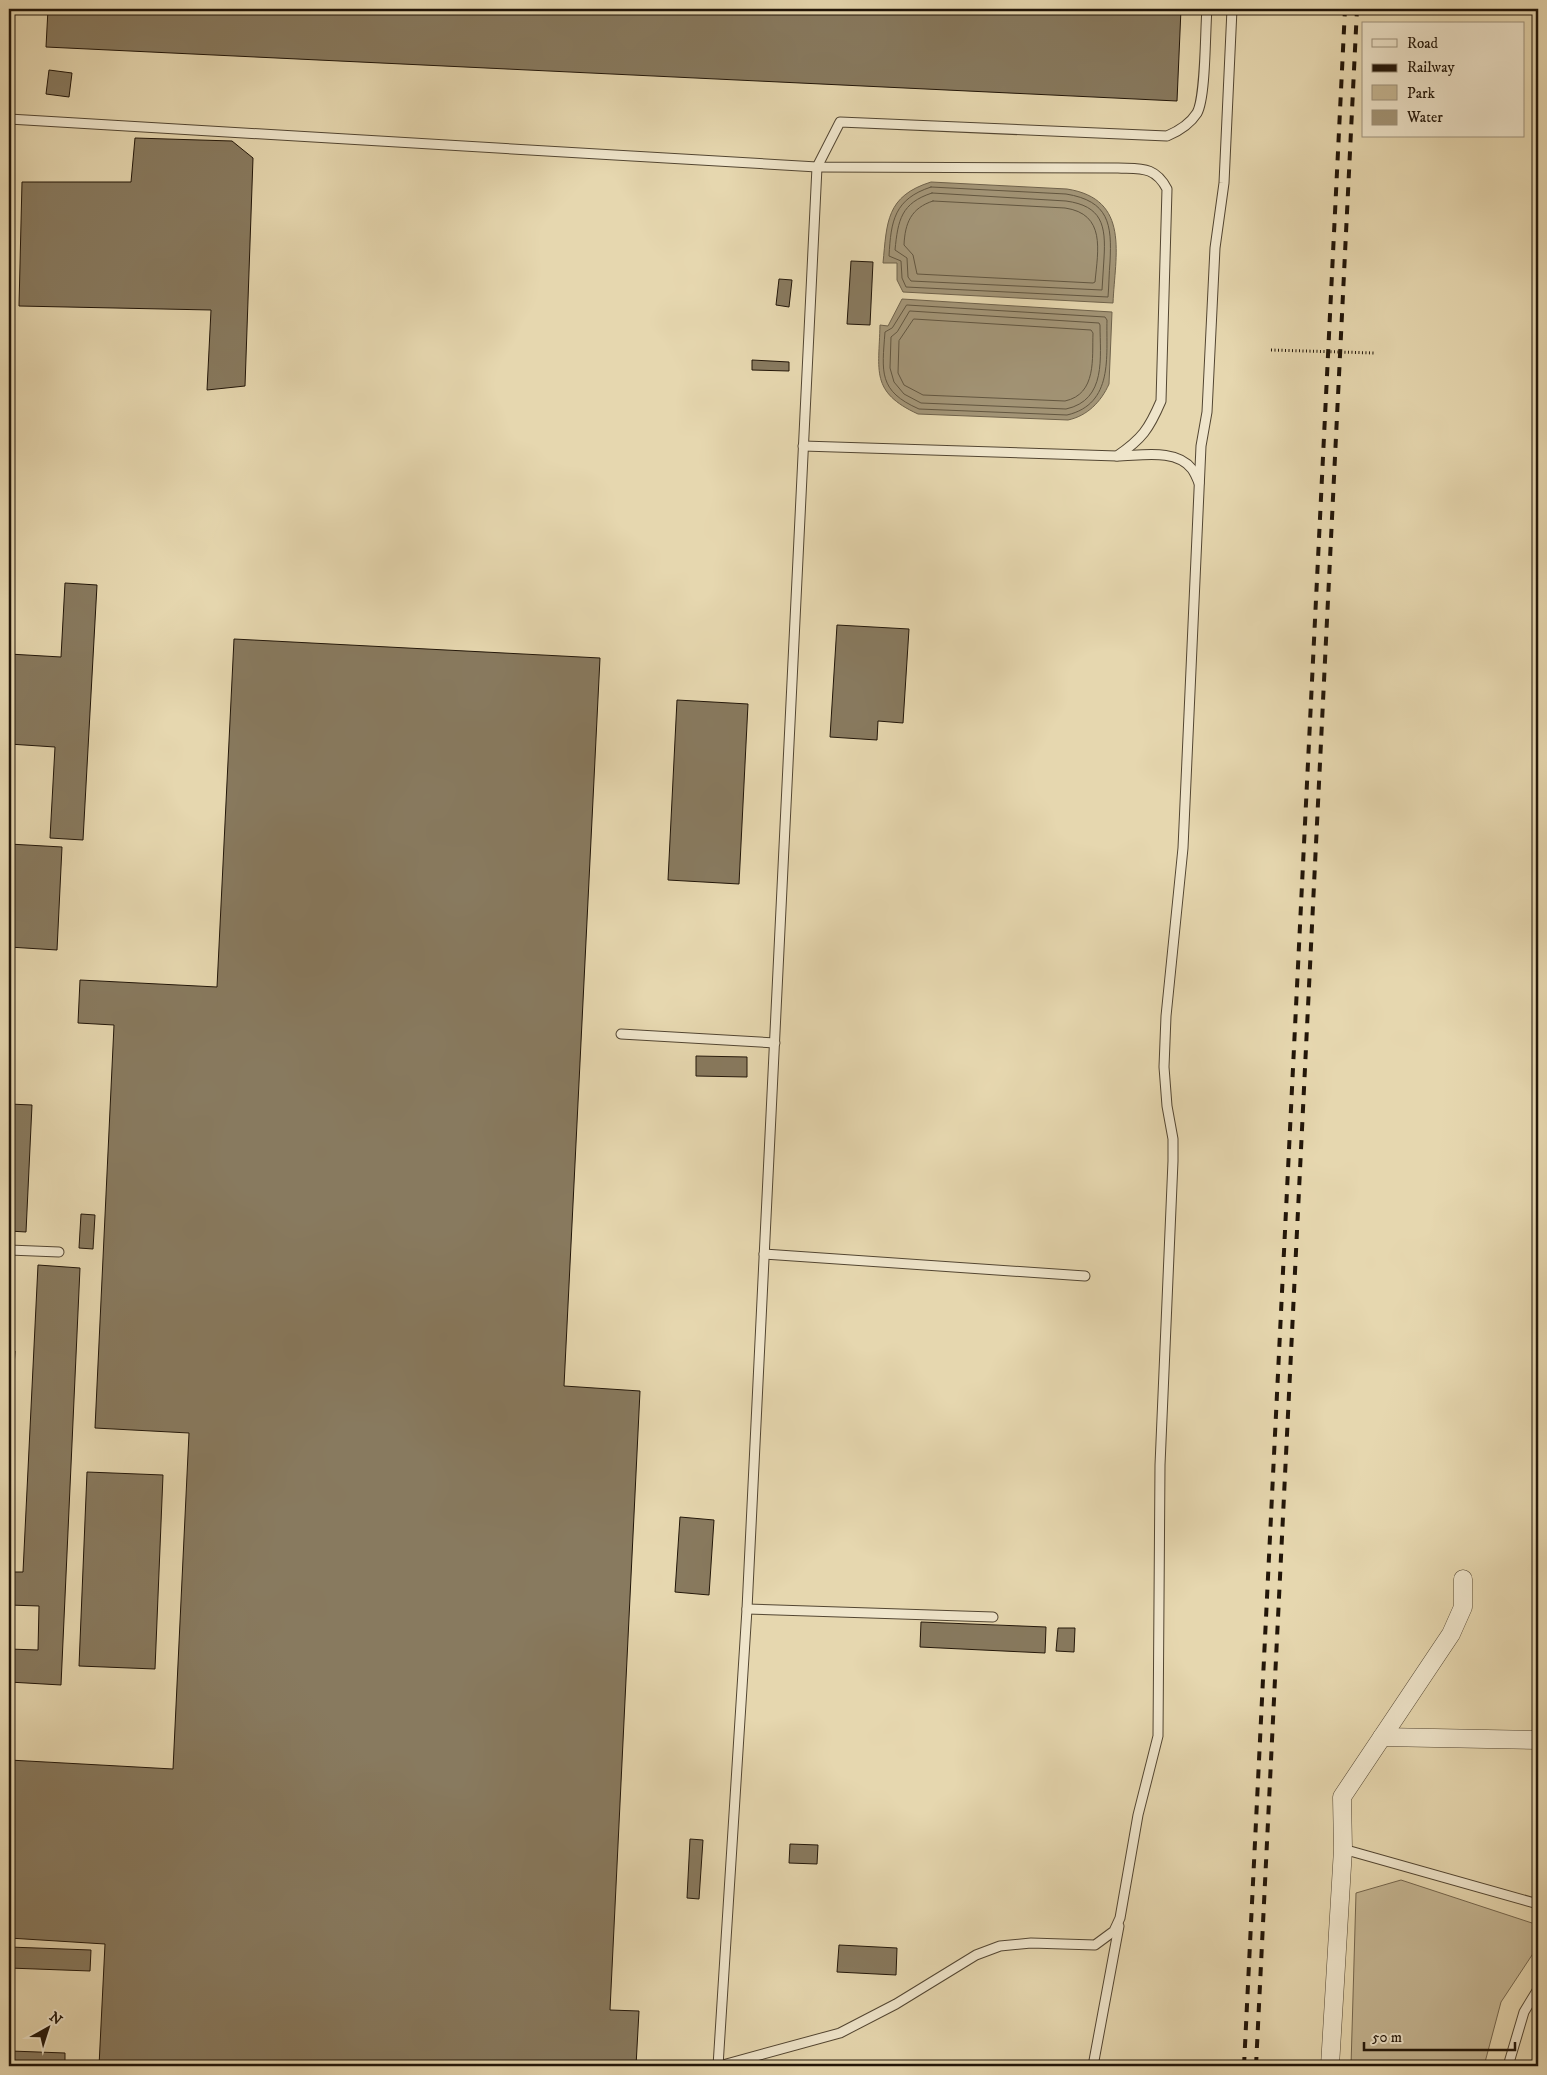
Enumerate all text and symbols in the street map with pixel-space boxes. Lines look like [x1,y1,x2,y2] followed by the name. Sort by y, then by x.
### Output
[1362,22,1524,138] legend
[1407,34,1439,53] text: Road
[1407,58,1455,77] text: Railway
[1407,84,1436,103] text: Park
[1406,108,1443,127] text: Water
[22,2002,72,2052] north arrow
[45,2008,66,2030] text: N
[1364,2020,1516,2052] scale bar
[1372,2028,1402,2047] text: 50 m

